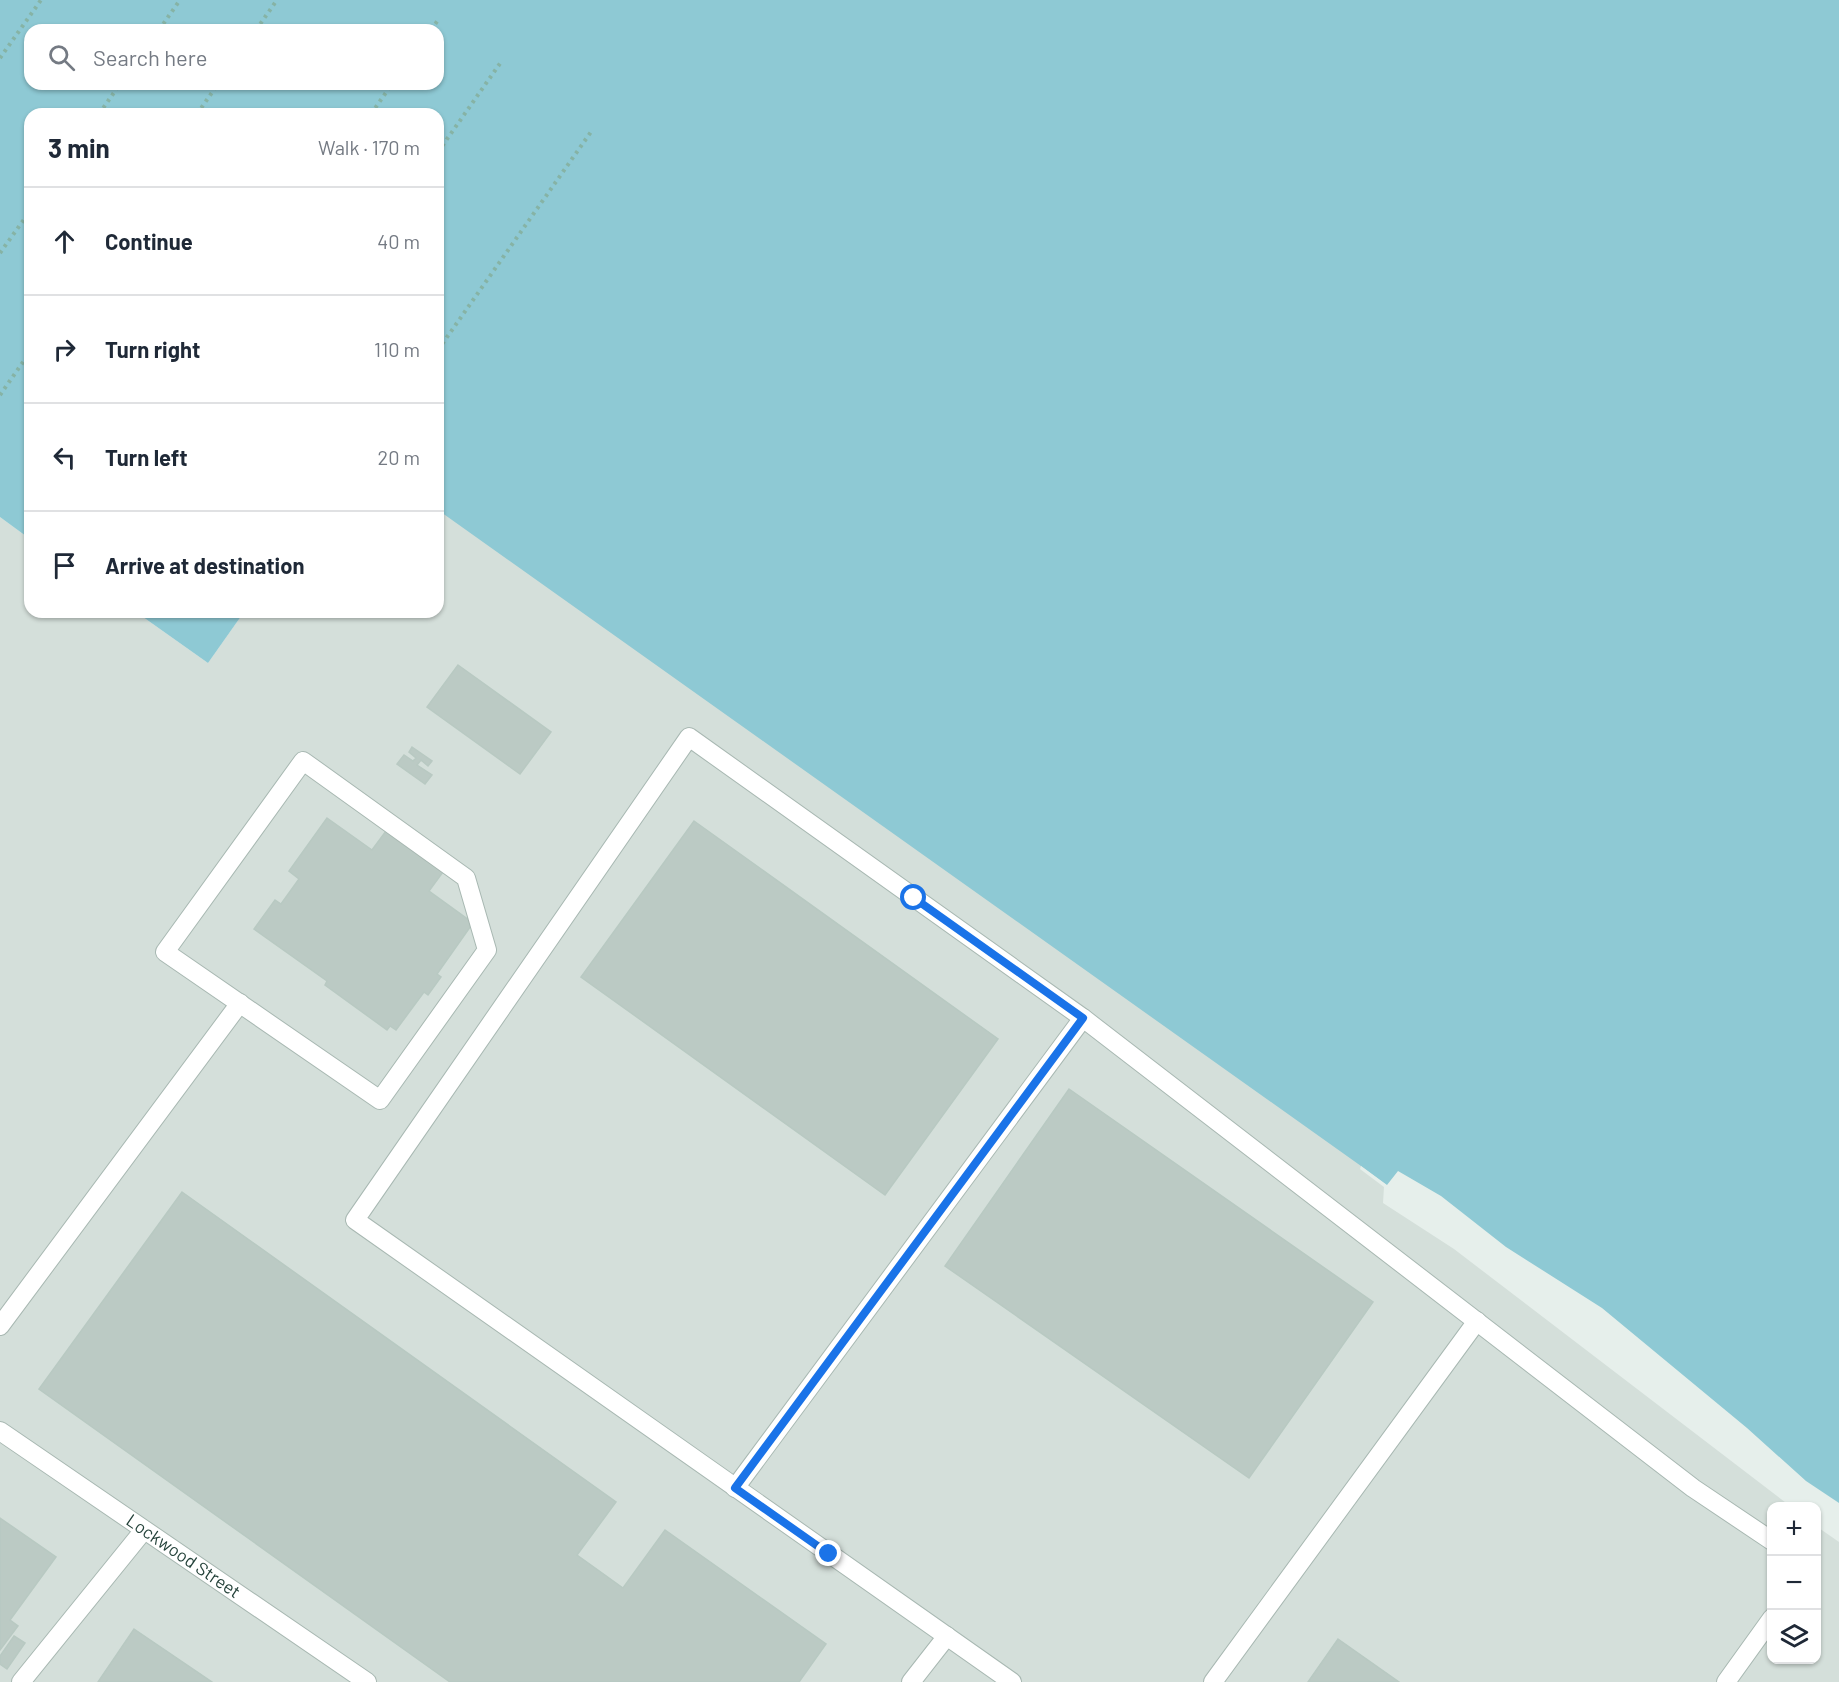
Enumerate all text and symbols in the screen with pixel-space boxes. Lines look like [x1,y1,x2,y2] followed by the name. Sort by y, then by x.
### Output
[24,24,444,90] search box
[45,41,78,74] icon: search
[93,44,207,70] text: Search here
[48,132,110,163] text: 3 min
[318,135,420,159] text: Walk · 170 m
[48,225,81,258] icon: ahead
[105,228,193,254] text: Continue
[377,229,420,253] text: 40 m
[48,333,81,366] icon: right
[105,336,200,362] text: Turn right
[374,337,420,361] text: 110 m
[48,441,81,474] icon: left
[105,444,188,470] text: Turn left
[377,445,420,469] text: 20 m
[48,549,81,582] icon: arrive
[105,552,304,578] text: Arrive at destination
[900,884,926,910] route start
[1767,1502,1821,1664] map controls
[1767,1502,1821,1556] button: +
[123,1509,245,1602] street label: Lockwood Street
[815,1540,841,1566] route end
[1767,1556,1821,1610] button: −
[1767,1610,1821,1664] button: layers

